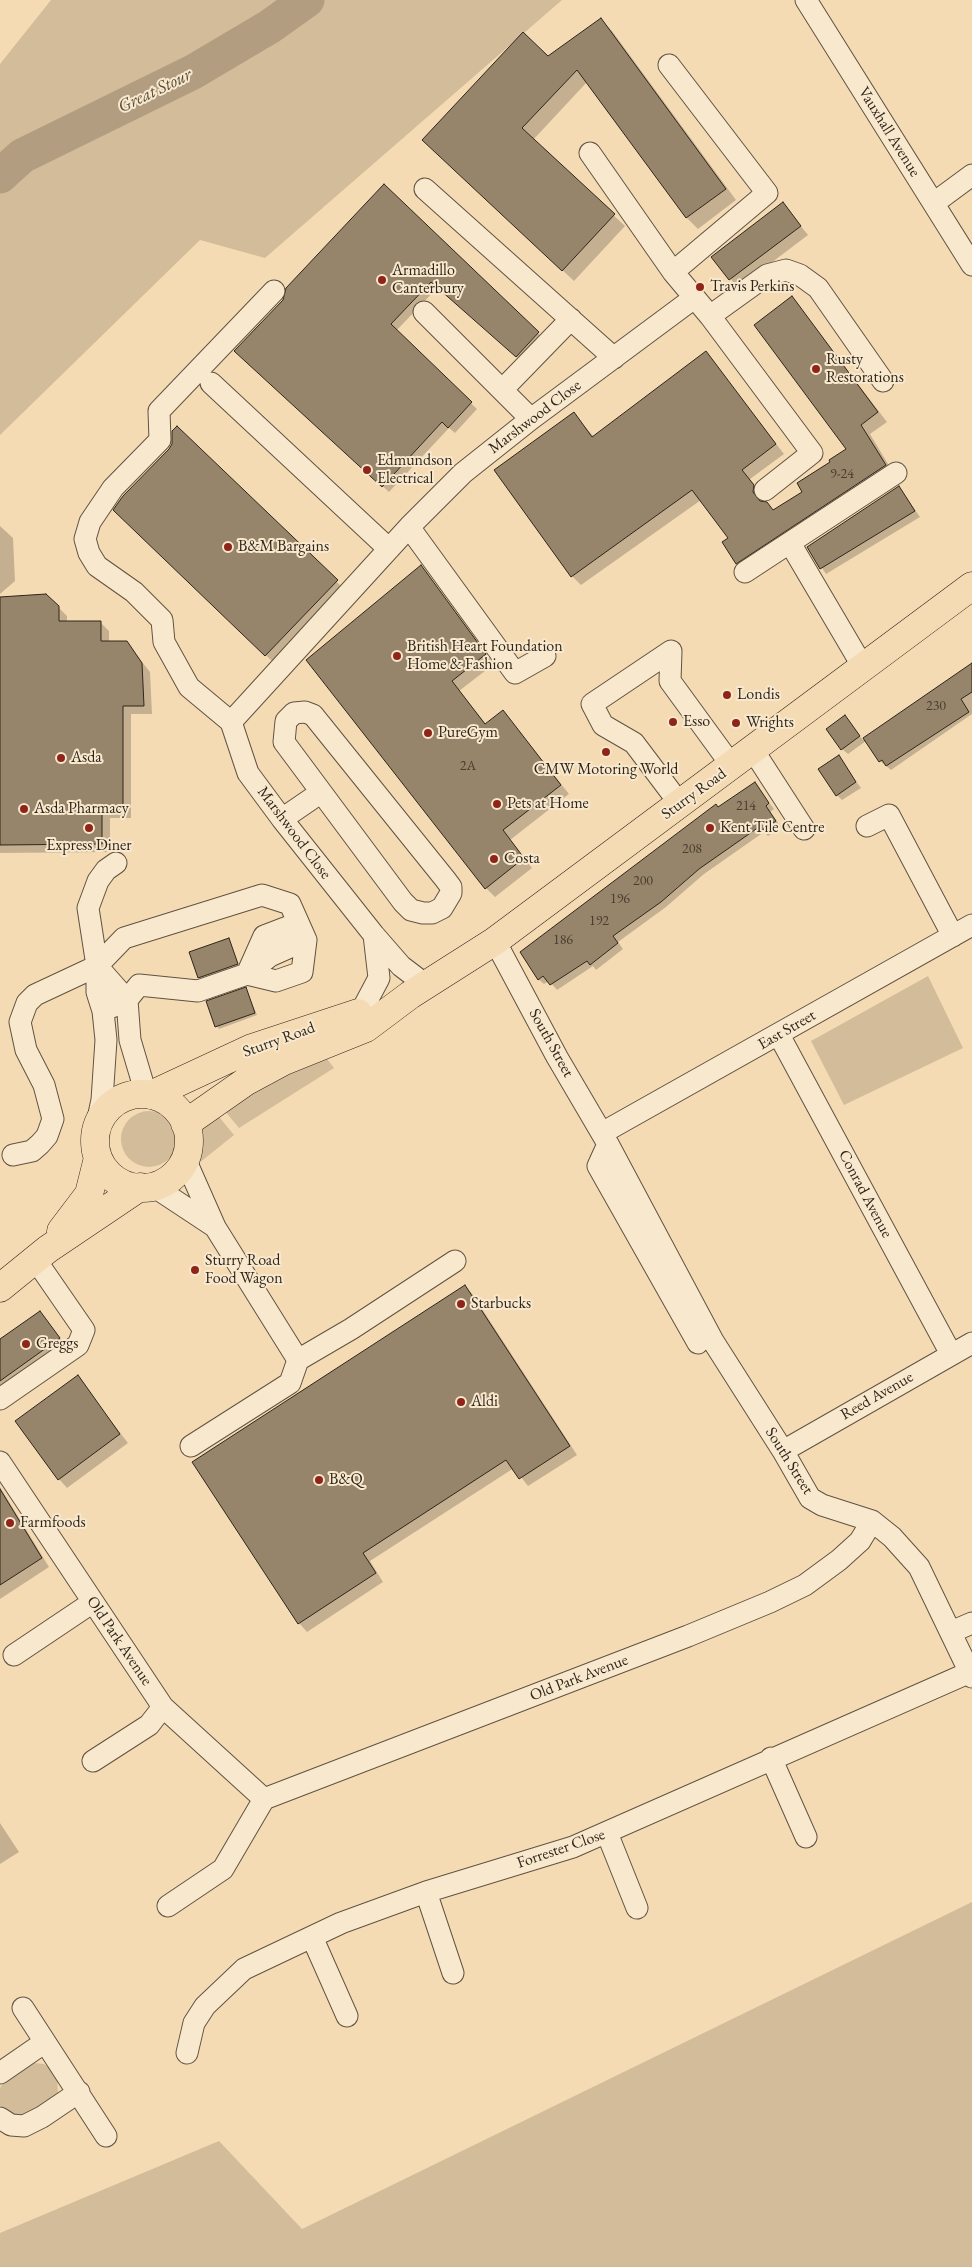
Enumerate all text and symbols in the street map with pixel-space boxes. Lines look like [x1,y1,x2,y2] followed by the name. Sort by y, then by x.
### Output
[115,64,195,118] water label: Great Stour
[854,84,924,180] street label: Vauxhall Avenue
[392,261,464,299] place label: Armadillo Canterbury
[376,274,388,286] marker: Armadillo Canterbury
[710,277,794,297] place label: Travis Perkins
[694,281,706,293] marker: Travis Perkins
[826,350,904,388] place label: Rusty Restorations
[810,363,822,375] marker: Rusty Restorations
[485,376,585,458] street label: Marshwood Close
[377,451,453,489] place label: Edmundson Electrical
[361,464,373,476] marker: Edmundson Electrical
[830,466,854,482] house number: 9-24
[238,537,329,557] place label: B&M Bargains
[222,541,234,553] marker: B&M Bargains
[407,637,563,675] place label: British Heart Foundation Home & Fashion
[391,650,403,662] marker: British Heart Foundation Home & Fashion
[737,685,780,705] place label: Londis
[721,689,733,701] marker: Londis
[926,698,946,714] house number: 230
[683,712,710,732] place label: Esso
[746,713,794,733] place label: Wrights
[667,716,679,728] marker: Esso
[730,717,742,729] marker: Wrights
[438,723,498,743] place label: PureGym
[422,727,434,739] marker: PureGym
[600,746,612,758] marker: CMW Motoring World
[71,748,102,768] place label: Asda
[55,752,67,764] marker: Asda
[460,758,476,774] house number: 2A
[534,760,678,780] place label: CMW Motoring World
[658,764,730,824] street label: Sturry Road
[253,783,335,883] street label: Marshwood Close
[507,794,589,814] place label: Pets at Home
[491,798,503,810] marker: Pets at Home
[736,798,756,814] house number: 214
[34,799,129,819] place label: Asda Pharmacy
[18,803,30,815] marker: Asda Pharmacy
[720,818,824,838] place label: Kent Tile Centre
[83,822,95,834] marker: Express Diner
[704,822,716,834] marker: Kent Tile Centre
[46,836,132,856] place label: Express Diner
[682,841,702,857] house number: 208
[504,849,540,869] place label: Costa
[488,853,500,865] marker: Costa
[633,873,653,889] house number: 200
[610,891,630,907] house number: 196
[589,913,609,929] house number: 192
[553,932,573,948] house number: 186
[524,1005,578,1081] street label: South Street
[755,1006,819,1054] street label: East Street
[240,1018,318,1062] street label: Sturry Road
[834,1147,896,1241] street label: Conrad Avenue
[205,1251,283,1289] place label: Sturry Road Food Wagon
[189,1264,201,1276] marker: Sturry Road Food Wagon
[471,1294,531,1314] place label: Starbucks
[455,1298,467,1310] marker: Starbucks
[36,1334,78,1354] place label: Greggs
[20,1338,32,1350] marker: Greggs
[837,1367,917,1425] street label: Reed Avenue
[471,1392,498,1412] place label: Aldi
[455,1396,467,1408] marker: Aldi
[761,1424,817,1498] street label: South Street
[329,1470,363,1490] place label: B&Q
[313,1474,325,1486] marker: B&Q
[20,1513,86,1533] place label: Farmfoods
[4,1517,16,1529] marker: Farmfoods
[82,1593,156,1689] street label: Old Park Avenue
[527,1650,631,1706] street label: Old Park Avenue
[514,1825,608,1873] street label: Forrester Close

